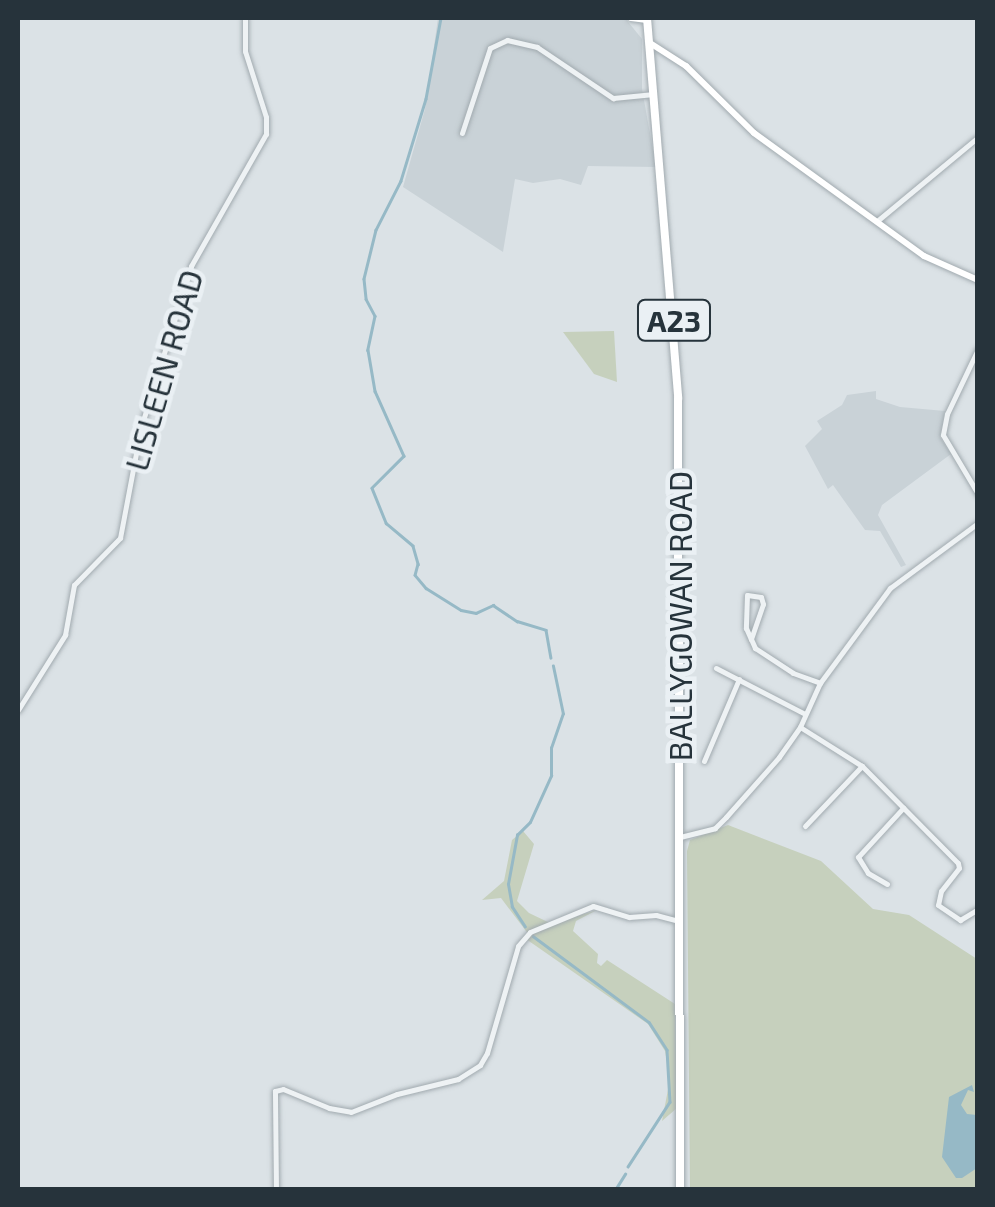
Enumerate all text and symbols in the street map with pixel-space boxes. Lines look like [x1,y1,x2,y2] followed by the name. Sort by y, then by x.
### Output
[116,265,210,475] street label: LISLEEN ROAD
[636,295,712,345] road number: A23
[660,471,698,761] street label: BALLYGOWAN ROAD

